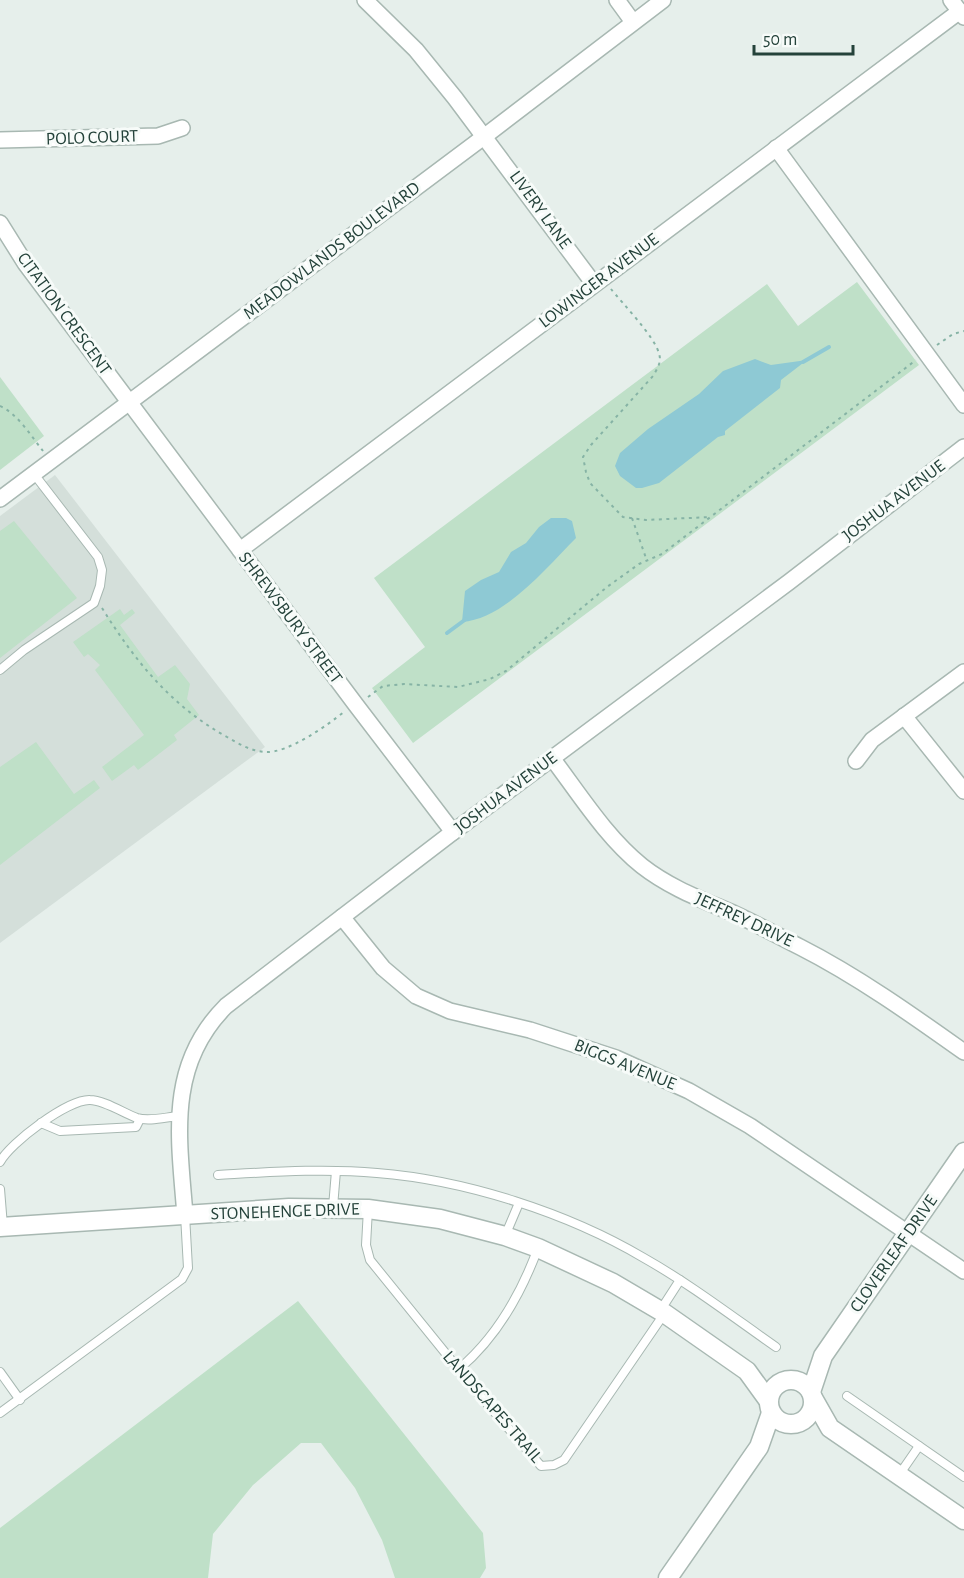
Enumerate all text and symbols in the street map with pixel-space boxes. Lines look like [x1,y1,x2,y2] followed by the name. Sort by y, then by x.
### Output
[754,18,853,56] scale bar
[763,31,797,49] text: 50 m
[46,127,139,149] street label: POLO COURT
[506,168,574,253] street label: LIVERY LANE
[240,179,424,323] street label: MEADOWLANDS BOULEVARD
[536,230,662,332] street label: LOWINGER AVENUE
[14,249,114,379] street label: CITATION CRESCENT
[839,457,949,545] street label: JOSHUA AVENUE
[235,549,345,687] street label: SHREWSBURY STREET
[451,749,561,837] street label: JOSHUA AVENUE
[692,889,796,951] street label: JEFFREY DRIVE
[571,1036,679,1094] street label: BIGGS AVENUE
[847,1192,941,1316] street label: CLOVERLEAF DRIVE
[210,1200,360,1224] street label: STONEHENGE DRIVE
[439,1348,545,1467] street label: LANDSCAPES TRAIL

